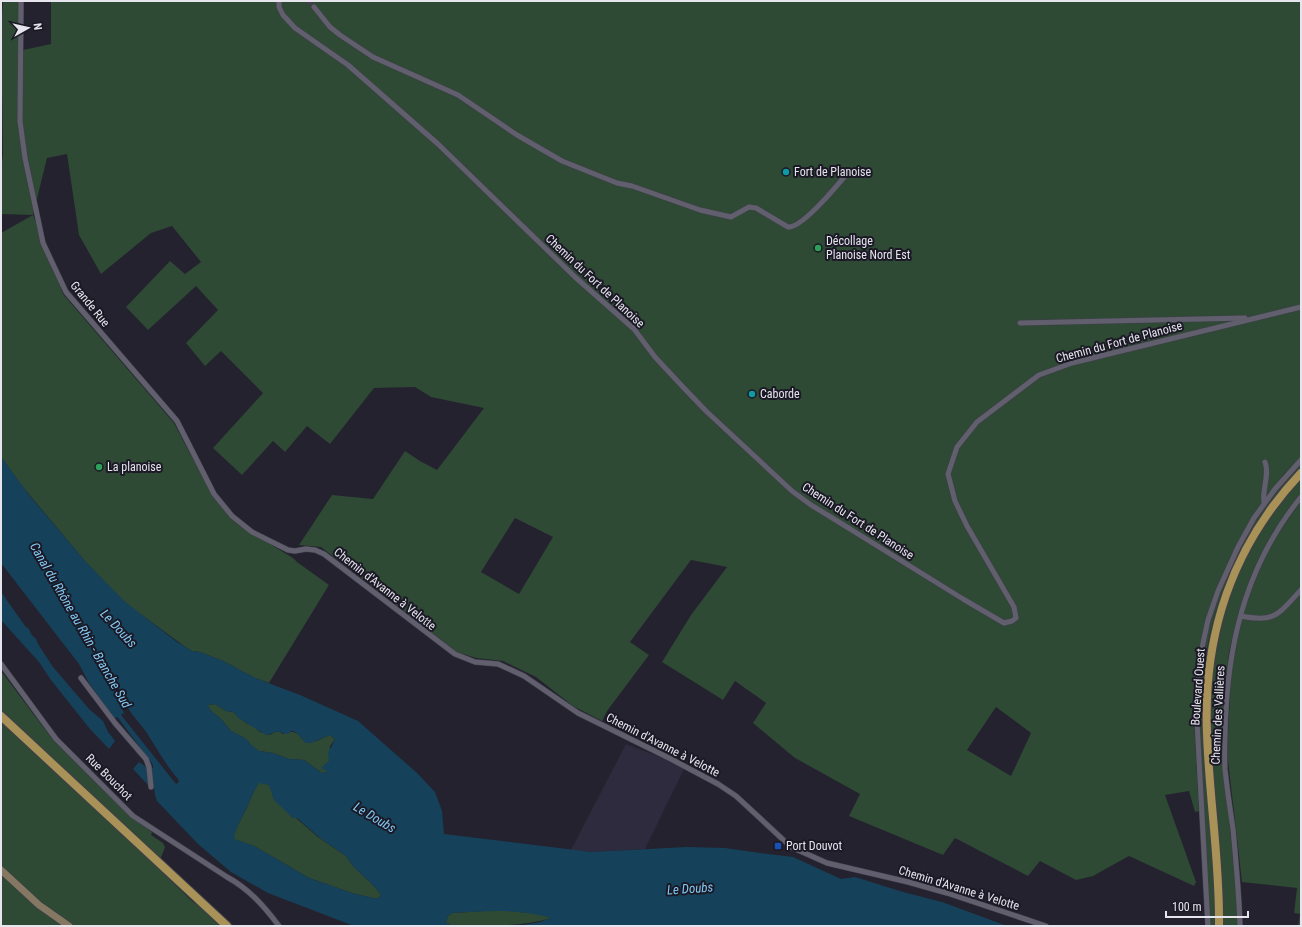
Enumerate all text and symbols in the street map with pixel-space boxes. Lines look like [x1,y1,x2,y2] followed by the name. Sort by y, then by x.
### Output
[8,8,48,48] north arrow
[31,22,44,31] text: N
[794,165,871,179] place label: Fort de Planoise
[781,167,791,177] marker: Fort de Planoise
[543,231,648,331] street label: Chemin du Fort de Planoise
[826,234,911,262] place label: Décollage Planoise Nord Est
[813,243,823,253] marker: Décollage Planoise Nord Est
[68,279,113,330] street label: Grande Rue
[1054,318,1184,366] street label: Chemin du Fort de Planoise
[760,387,800,401] place label: Caborde
[747,389,757,399] marker: Caborde
[107,460,162,474] place label: La planoise
[94,462,104,472] marker: La planoise
[800,480,917,563] street label: Chemin du Fort de Planoise
[27,540,135,711] water label: Canal du Rhône au Rhin - Branche Sud
[331,545,439,633] street label: Chemin d'Avanne à Velotte
[97,606,140,651] water label: Le Doubs
[1188,647,1208,726] street label: Boulevard Ouest
[1208,665,1228,765] street label: Chemin des Vallières
[604,710,722,780] street label: Chemin d'Avanne à Velotte
[83,751,135,803] street label: Rue Bouchot
[351,799,399,836] water label: Le Doubs
[786,839,843,853] place label: Port Douvot
[773,841,783,851] marker: Port Douvot
[897,863,1021,913] street label: Chemin d'Avanne à Velotte
[666,879,714,898] water label: Le Doubs
[1166,893,1248,919] scale bar
[1172,900,1202,914] text: 100 m

